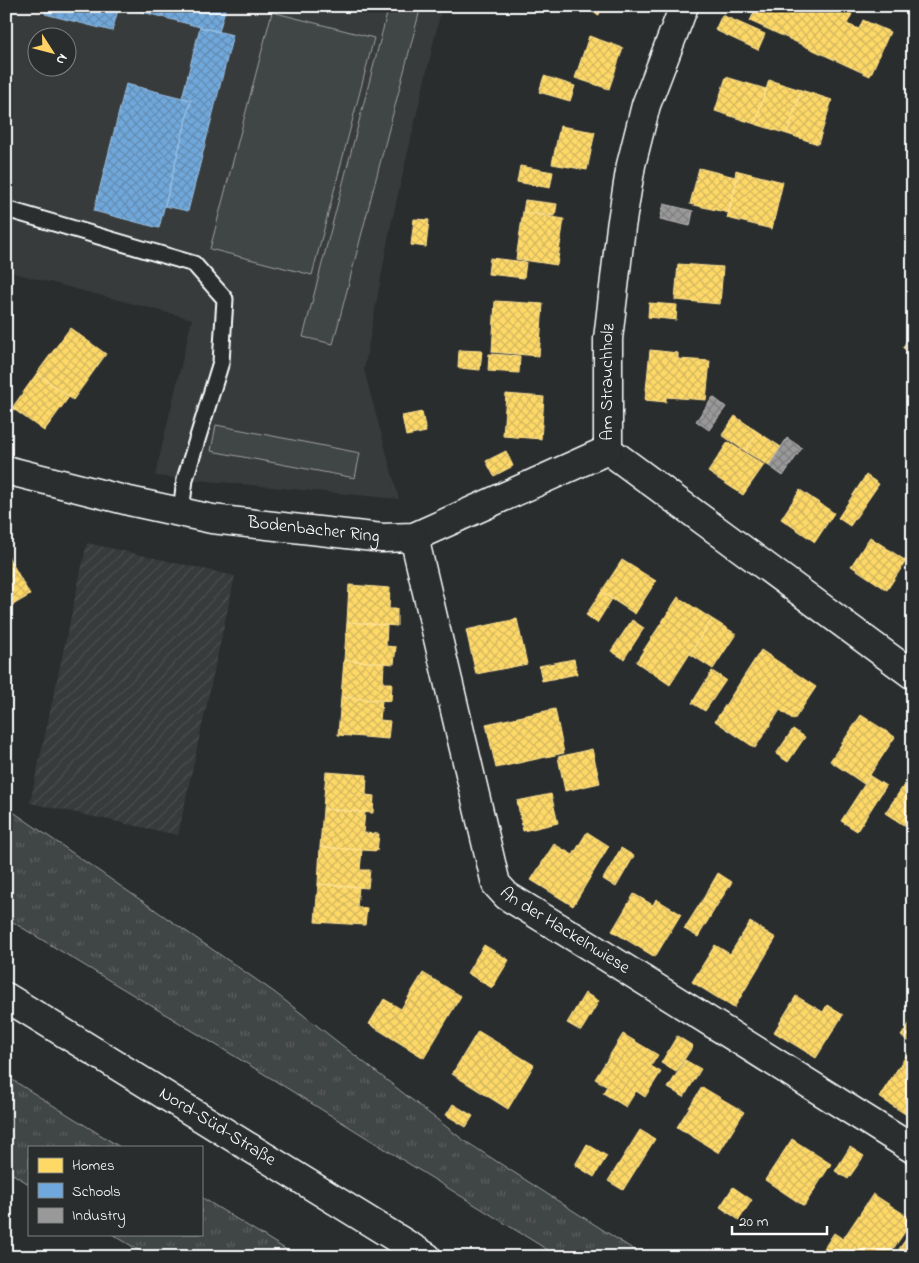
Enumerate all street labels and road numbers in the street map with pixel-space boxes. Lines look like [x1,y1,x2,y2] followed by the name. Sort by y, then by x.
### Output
[595,322,623,441] street label: Am Strauchholz
[245,510,381,552] street label: Bodenbacher Ring
[492,882,635,982] street label: An der Hackelnwiese
[154,1081,281,1174] street label: Nord-Süd-Straße

